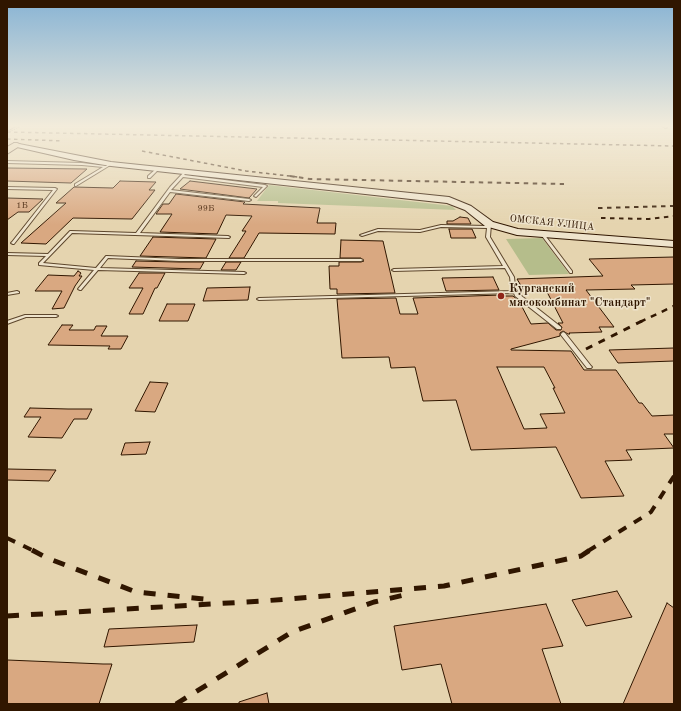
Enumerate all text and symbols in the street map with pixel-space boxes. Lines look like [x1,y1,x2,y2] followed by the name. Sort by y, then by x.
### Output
[16,201,28,211] house number: 1Б
[198,204,214,214] house number: 99Б
[509,213,595,233] street label: ОМСКАЯ УЛИЦА
[509,282,651,310] place label: Курганский мясокомбинат "Стандарт"
[496,291,506,301] marker: Курганский мясокомбинат "Стандарт"

